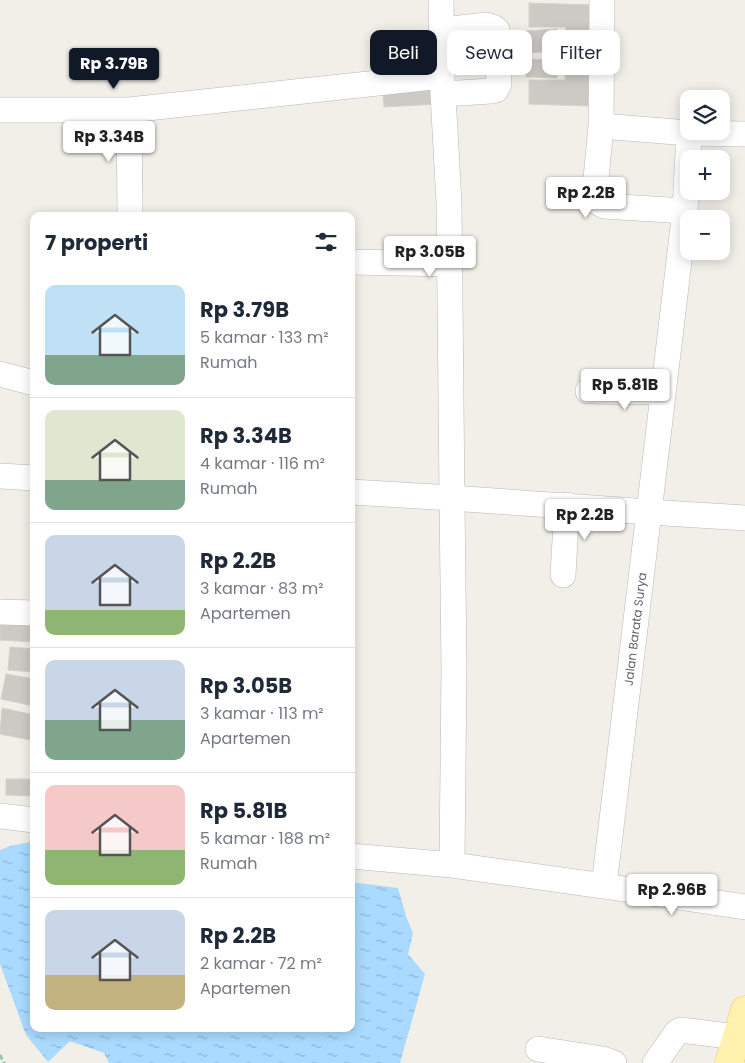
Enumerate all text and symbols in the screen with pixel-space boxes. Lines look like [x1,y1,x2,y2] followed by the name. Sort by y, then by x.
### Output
[370,30,437,75] chip: Beli
[447,30,532,75] chip: Sewa
[542,30,620,75] chip: Filter
[62,48,166,90] pin: Rp 3.79B
[80,52,148,75] text: Rp 3.79B
[680,90,730,260] map controls
[680,90,730,140] button: layers
[57,120,161,163] pin: Rp 3.34B
[74,125,144,148] text: Rp 3.34B
[680,150,730,200] button: +
[540,176,632,219] pin: Rp 2.2B
[557,181,615,204] text: Rp 2.2B
[680,210,730,260] button: −
[45,228,148,257] text: 7 properti
[312,228,340,256] icon: filters
[378,236,482,278] pin: Rp 3.05B
[395,240,465,263] text: Rp 3.05B
[200,295,289,324] text: Rp 3.79B
[85,305,145,365] icon: home
[200,326,329,349] text: 5 kamar · 133 m²
[200,351,258,374] text: Rumah
[573,368,677,411] pin: Rp 5.81B
[592,373,658,396] text: Rp 5.81B
[200,421,292,450] text: Rp 3.34B
[85,430,145,490] icon: home
[200,452,325,475] text: 4 kamar · 116 m²
[200,477,258,500] text: Rumah
[539,498,631,541] pin: Rp 2.2B
[556,503,614,526] text: Rp 2.2B
[200,546,276,575] text: Rp 2.2B
[85,555,145,615] icon: home
[620,571,650,687] street label: Jalan Barata Surya
[200,577,324,600] text: 3 kamar · 83 m²
[200,602,291,625] text: Apartemen
[200,671,292,700] text: Rp 3.05B
[85,680,145,740] icon: home
[200,702,324,725] text: 3 kamar · 113 m²
[200,727,291,750] text: Apartemen
[200,796,287,825] text: Rp 5.81B
[85,805,145,865] icon: home
[200,827,330,850] text: 5 kamar · 188 m²
[200,852,258,875] text: Rumah
[620,874,724,916] pin: Rp 2.96B
[638,878,706,901] text: Rp 2.96B
[200,921,276,950] text: Rp 2.2B
[85,930,145,990] icon: home
[200,952,322,975] text: 2 kamar · 72 m²
[200,977,291,1000] text: Apartemen

